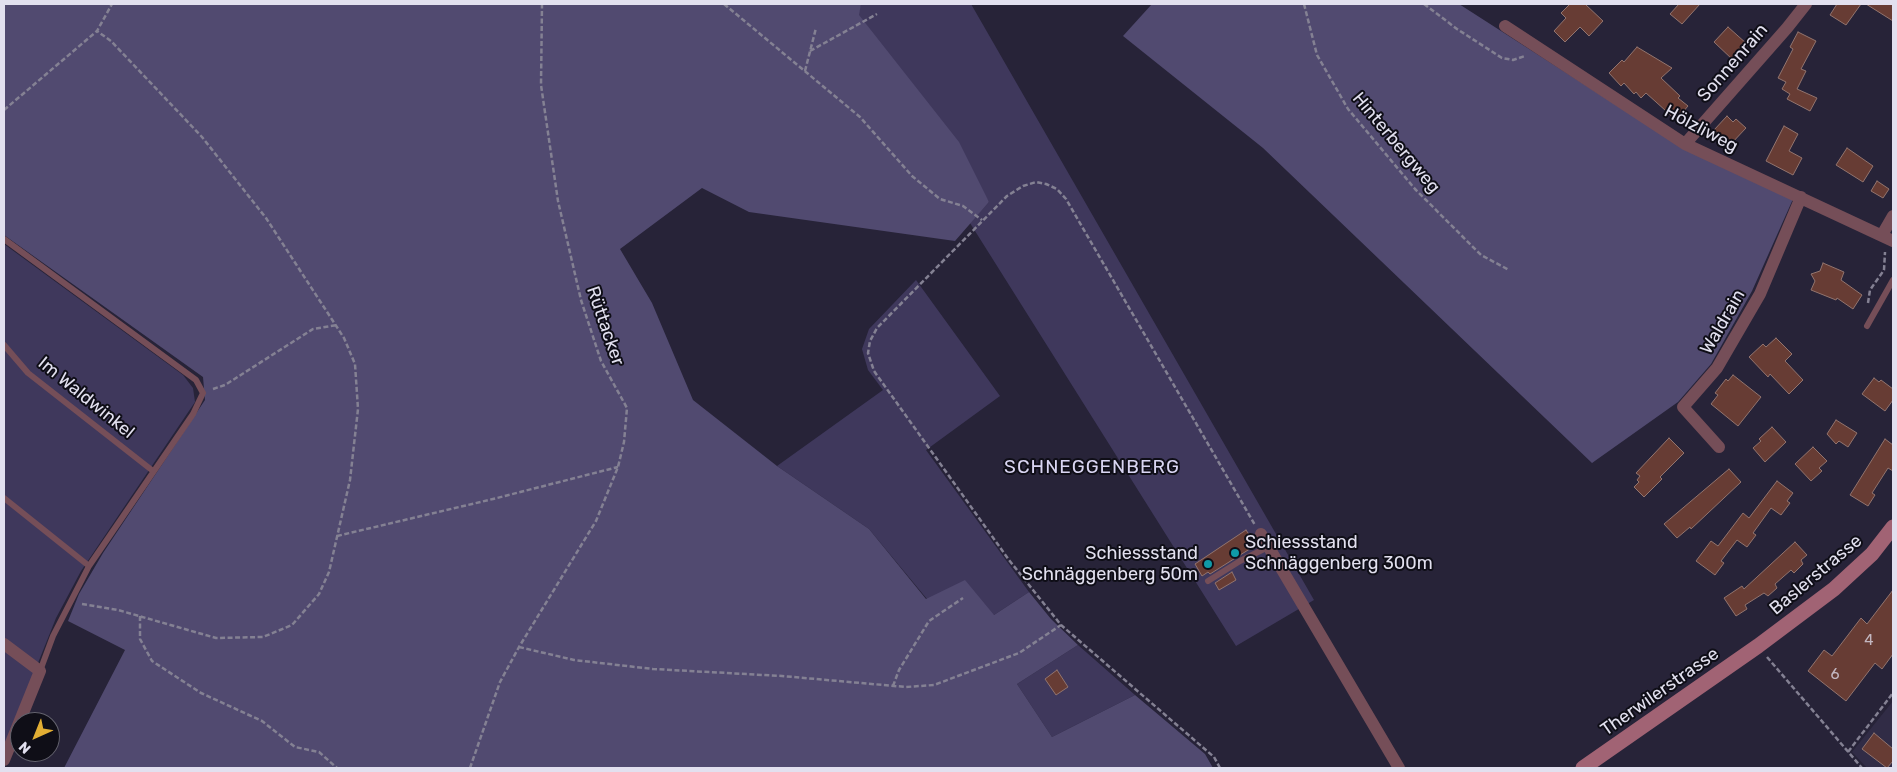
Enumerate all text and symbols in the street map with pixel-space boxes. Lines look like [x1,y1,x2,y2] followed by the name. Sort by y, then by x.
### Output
[1693,20,1773,106] street label: Sonnenrain
[1348,88,1444,198] street label: Hinterbergweg
[1660,101,1742,157] street label: Hölzliweg
[581,284,629,368] street label: Rüttacker
[1696,286,1750,358] street label: Waldrain
[34,353,138,443] street label: Im Waldwinkel
[1002,457,1182,479] district label: SCHNEGGENBERG
[1766,530,1866,620] street label: Baslerstrasse
[1245,532,1433,574] place label: Schiessstand Schnäggenberg 300m
[1022,543,1198,586] place label: Schiessstand Schnäggenberg 50m
[1229,547,1241,559] marker: Schiessstand Schnäggenberg 300m
[1202,558,1214,570] marker: Schiessstand Schnäggenberg 50m
[1864,632,1874,650] house number: 4
[1597,643,1723,741] street label: Therwilerstrasse
[1830,666,1840,684] house number: 6
[10,712,60,762] north arrow
[15,738,34,757] text: N

